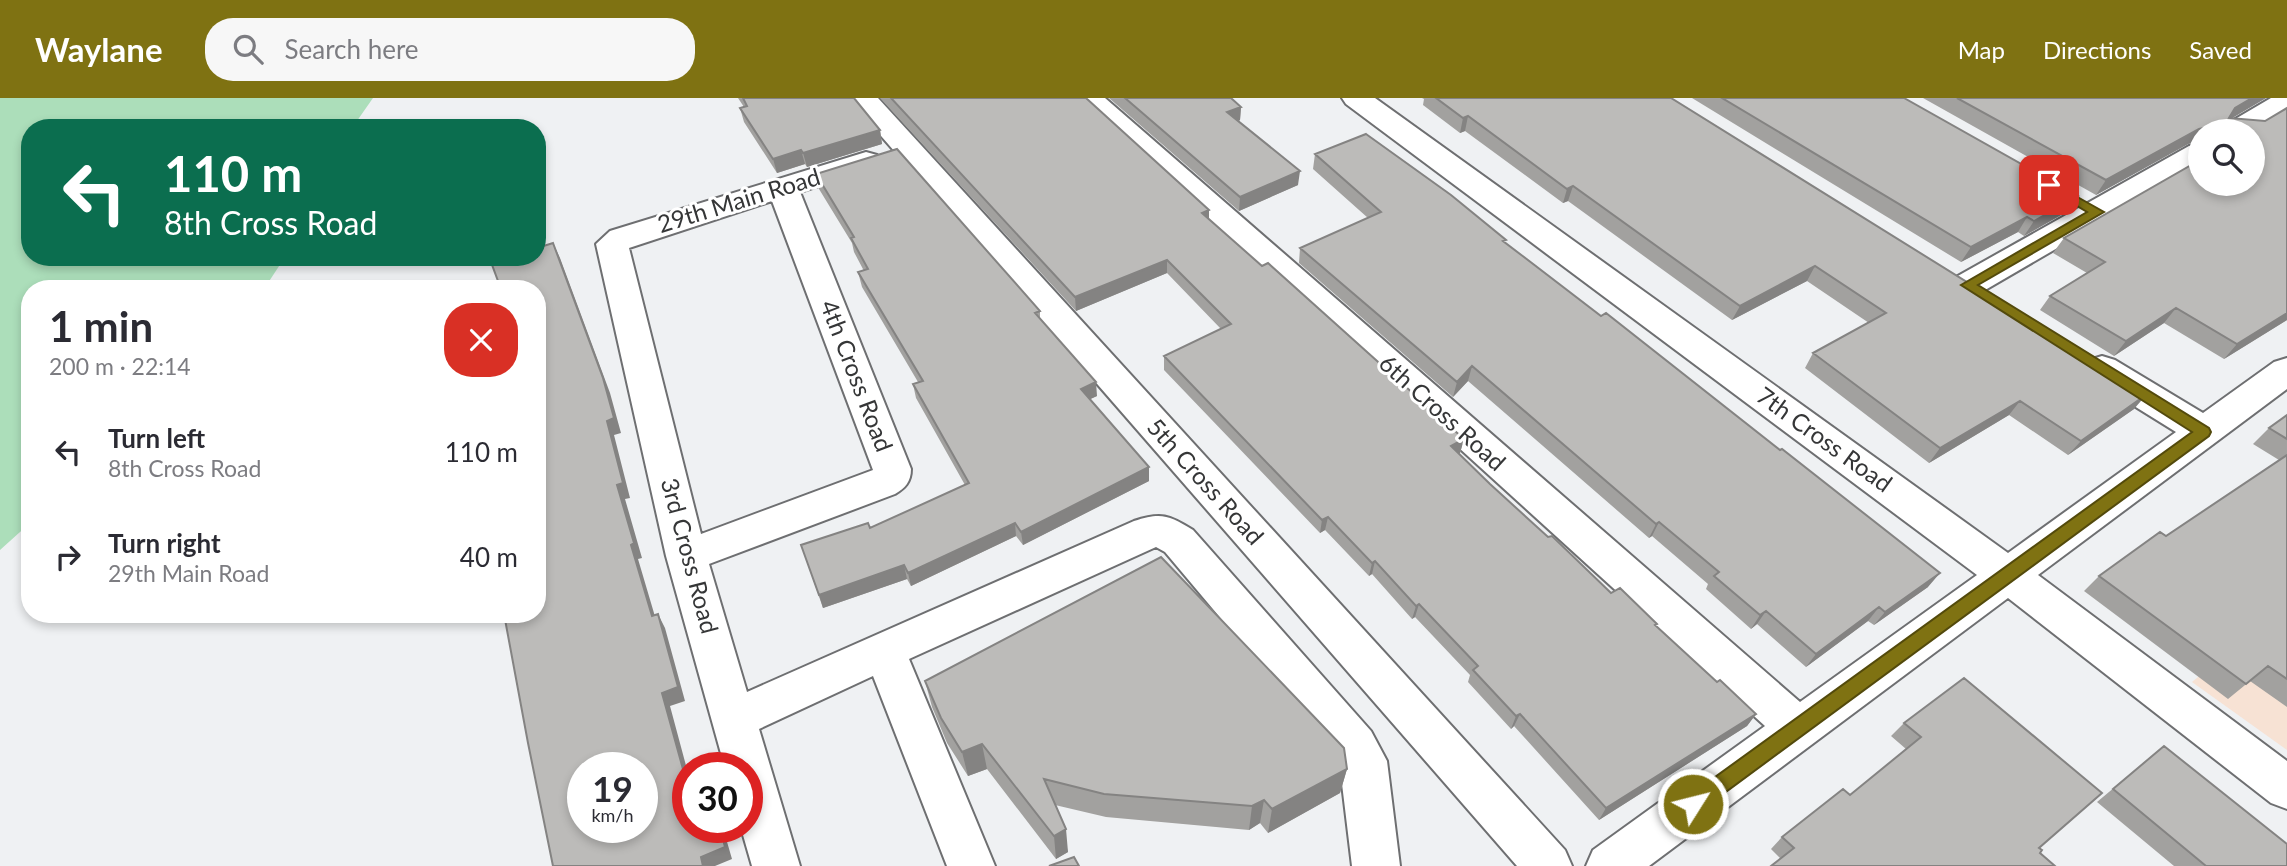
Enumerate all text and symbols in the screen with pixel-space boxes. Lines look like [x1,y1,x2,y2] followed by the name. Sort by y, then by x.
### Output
[205,18,695,81] search box
[35,29,163,69] text: Waylane
[229,30,267,68] icon: search
[285,33,419,65] text: Search here
[1958,35,2005,64] text: Map
[2043,35,2151,64] text: Directions
[2189,35,2252,64] text: Saved
[2188,119,2265,196] map controls
[2188,119,2265,196] button: search
[164,144,302,202] text: 110 m
[49,147,140,238] icon: left
[2019,155,2079,215] pin
[654,161,823,238] street label: 29th Main Road
[2030,166,2068,204] icon: arrive
[164,203,377,242] text: 8th Cross Road
[815,296,900,455] street label: 4th Cross Road
[49,301,153,351] text: 1 min
[444,303,518,377] button: close
[1374,348,1512,476] street label: 6th Cross Road
[49,352,191,380] text: 200 m · 22:14
[1752,380,1898,498] street label: 7th Cross Road
[1142,412,1270,550] street label: 5th Cross Road
[108,422,205,454] text: Turn left
[49,433,87,471] icon: left
[445,436,518,468] text: 110 m
[108,454,261,482] text: 8th Cross Road
[656,475,725,637] street label: 3rd Cross Road
[108,527,221,559] text: Turn right
[49,538,87,576] icon: right
[460,541,518,573] text: 40 m
[108,559,269,587] text: 29th Main Road
[672,752,763,843] speed limit sign: 30
[592,767,633,809] text: 19
[1656,767,1730,841] position arrow
[591,804,634,826] text: km/h

